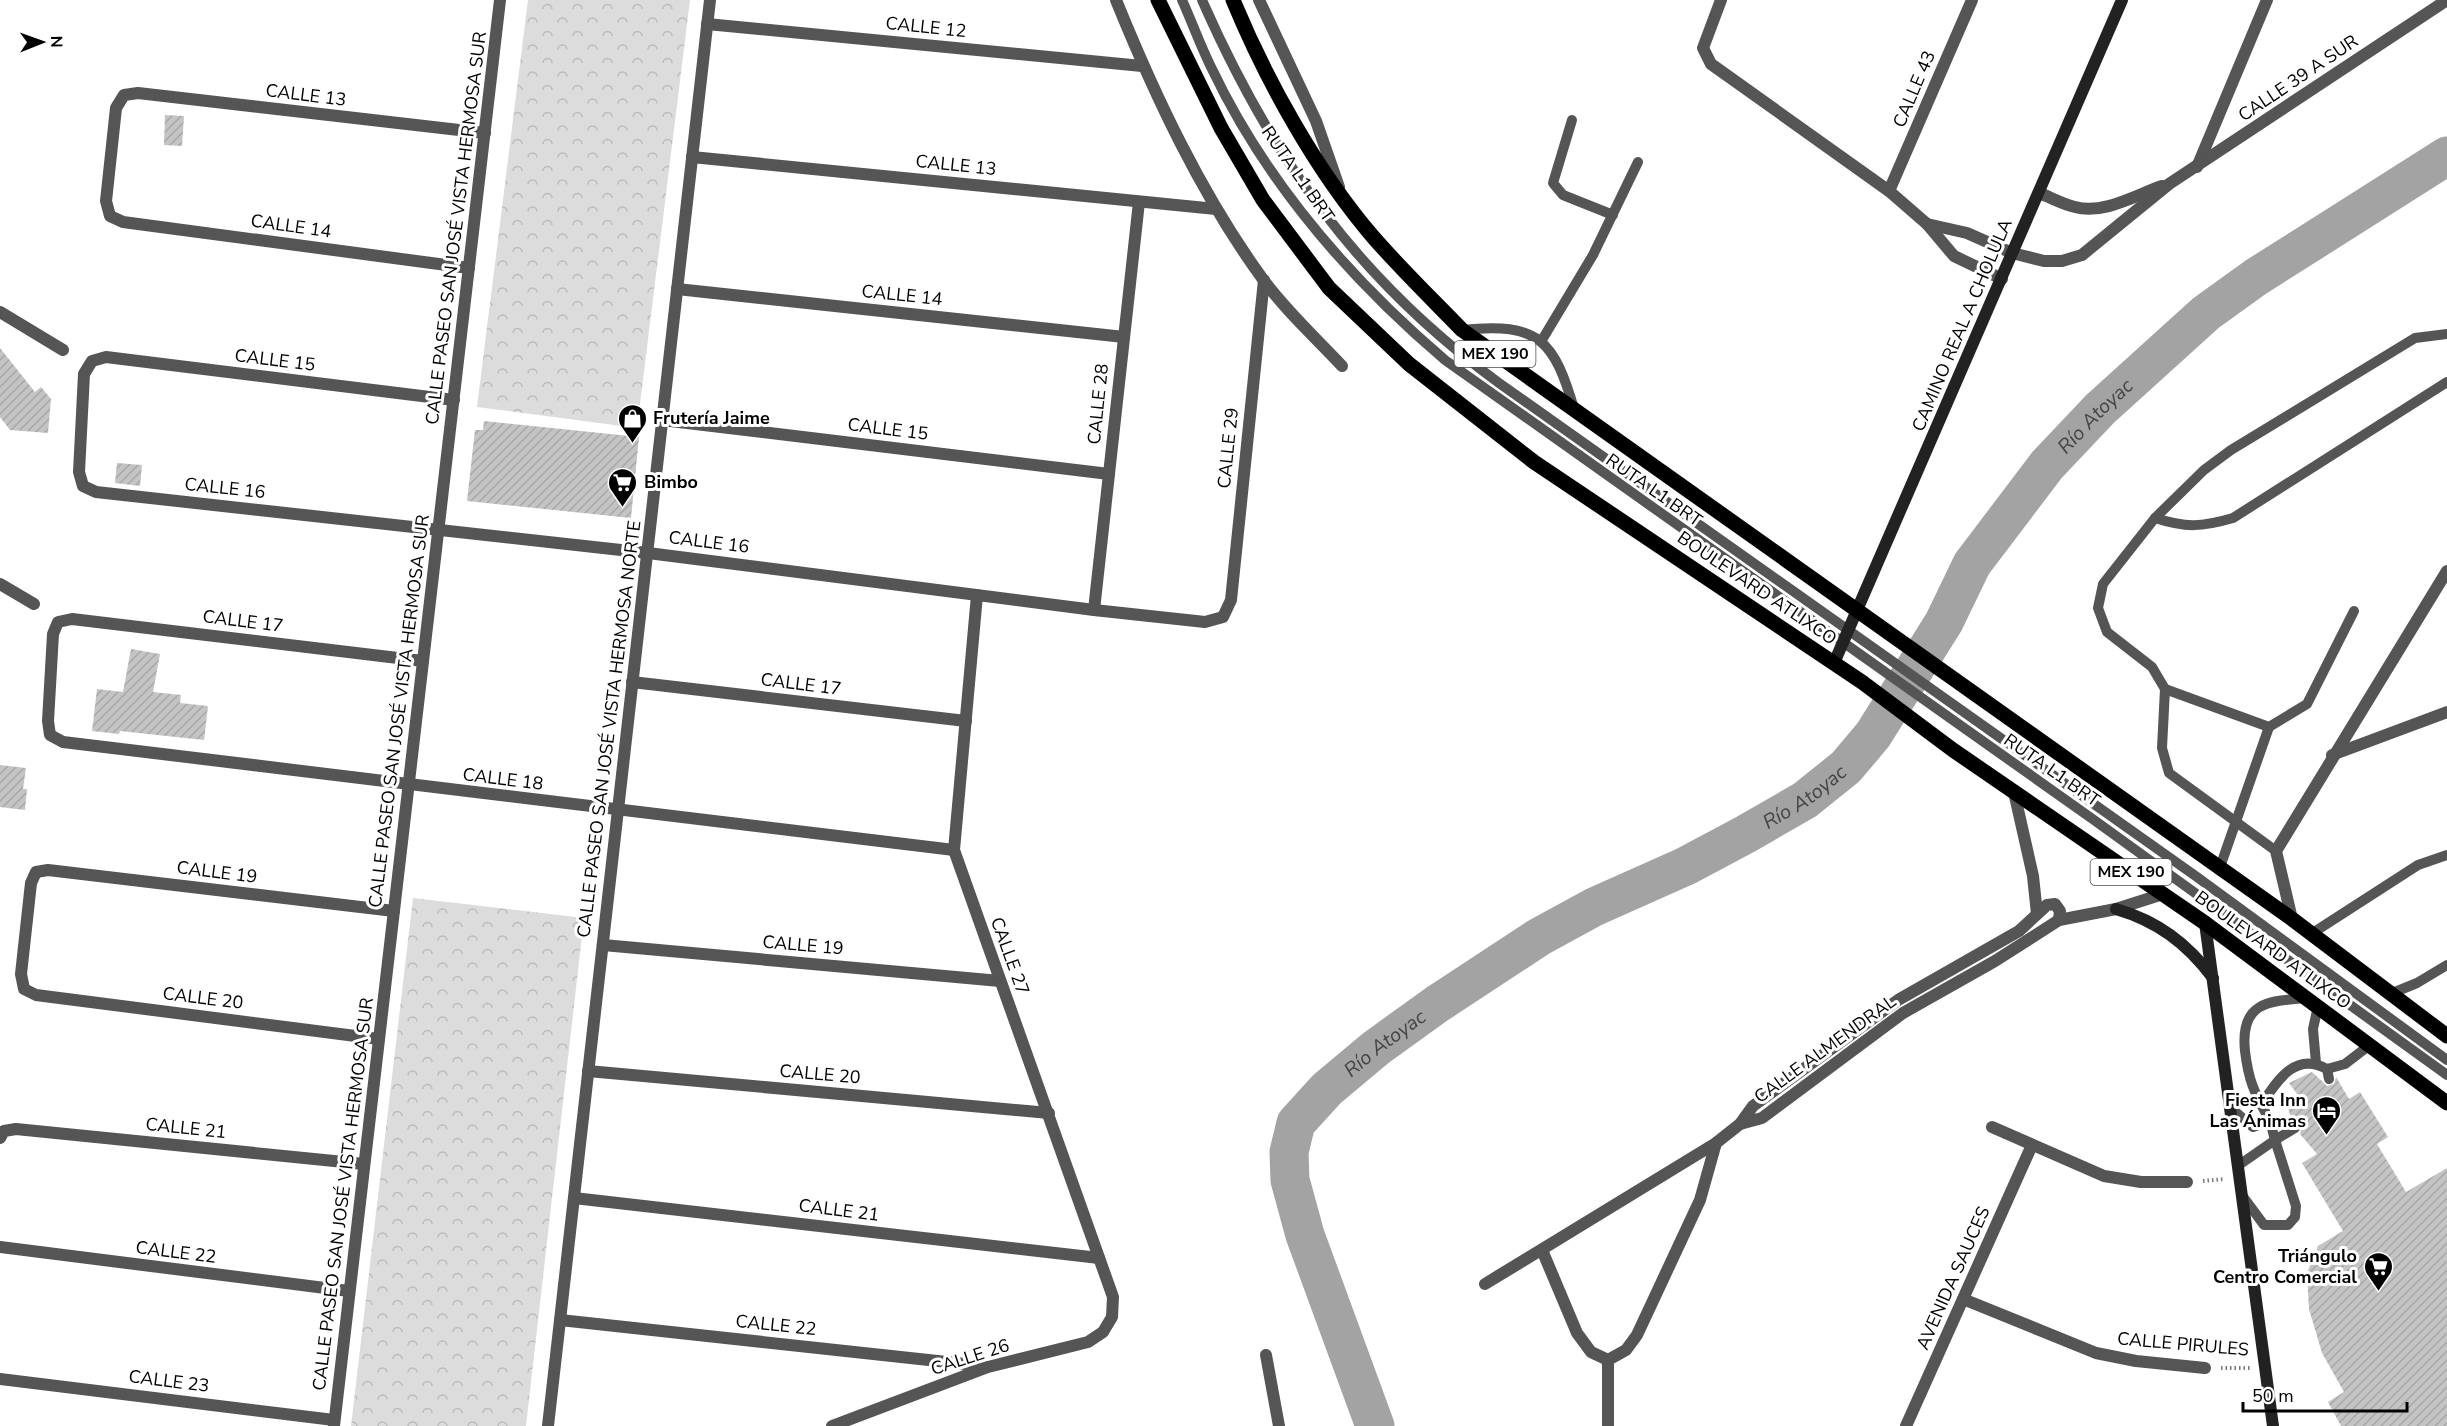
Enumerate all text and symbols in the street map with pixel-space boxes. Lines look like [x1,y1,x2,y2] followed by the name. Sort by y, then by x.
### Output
[884,11,968,43] street label: CALLE 12
[12,12,72,72] north arrow
[2233,29,2363,127] street label: CALLE 39 A SUR
[420,30,492,426] street label: CALLE PASEO SAN JOSÉ VISTA HERMOSA SUR
[45,36,67,48] text: N
[1887,47,1941,131] street label: CALLE 43
[264,78,348,112] street label: CALLE 13
[1256,121,1340,227] street label: RUTA L1 BRT
[914,149,998,181] street label: CALLE 13
[249,208,333,244] street label: CALLE 14
[1906,215,2018,435] street label: CAMINO REAL A CHOLULA
[860,279,944,311] street label: CALLE 14
[1454,341,1536,367] road number: MEX 190
[233,343,317,377] street label: CALLE 15
[1082,362,1114,446] street label: CALLE 28
[2051,372,2139,460] water label: Río Atoyac
[616,402,648,444] shop icon: Frutería Jaime
[653,406,770,430] place label: Frutería Jaime
[1212,406,1244,490] street label: CALLE 29
[846,412,930,446] street label: CALLE 15
[1601,448,1707,532] street label: RUTA L1 BRT
[607,466,639,508] supermarket icon: Bimbo
[644,470,698,494] place label: Bimbo
[183,472,267,504] street label: CALLE 16
[363,513,435,909] street label: CALLE PASEO SAN JOSÉ VISTA HERMOSA SUR
[571,519,647,939] street label: CALLE PASEO SAN JOSÉ VISTA HERMOSA NORTE
[667,525,751,559] street label: CALLE 16
[1673,526,1841,650] street label: BOULEVARD ATLIXCO
[201,604,285,638] street label: CALLE 17
[759,667,843,701] street label: CALLE 17
[1999,728,2105,812] street label: RUTA L1 BRT
[1757,758,1852,835] water label: Río Atoyac
[461,762,545,796] street label: CALLE 18
[175,855,259,889] street label: CALLE 19
[2090,859,2172,885] road number: MEX 190
[2190,885,2356,1015] street label: BOULEVARD ATLIXCO
[985,914,1035,998] street label: CALLE 27
[762,930,844,960] street label: CALLE 19
[161,981,245,1015] street label: CALLE 20
[1749,989,1901,1109] street label: CALLE ALMENDRAL
[307,996,379,1392] street label: CALLE PASEO SAN JOSÉ VISTA HERMOSA SUR
[1338,1003,1432,1083] water label: Río Atoyac
[779,1059,861,1089] street label: CALLE 20
[2209,1088,2306,1133] place label: Fiesta Inn Las Ánimas
[2311,1094,2343,1136] hotel icon: Fiesta Inn Las Ánimas
[144,1112,228,1144] street label: CALLE 21
[797,1193,881,1227] street label: CALLE 21
[1911,1203,1995,1353] street label: AVENIDA SAUCES
[134,1235,218,1269] street label: CALLE 22
[2213,1244,2357,1289] place label: Triángulo Centro Comercial
[2362,1250,2394,1292] supermarket icon: Triángulo Centro Comercial
[734,1309,818,1341] street label: CALLE 22
[2116,1326,2250,1362] street label: CALLE PIRULES
[928,1333,1012,1381] street label: CALLE 26
[127,1364,211,1398] street label: CALLE 23
[2243,1375,2406,1413] scale bar
[2252,1384,2294,1408] text: 50 m

